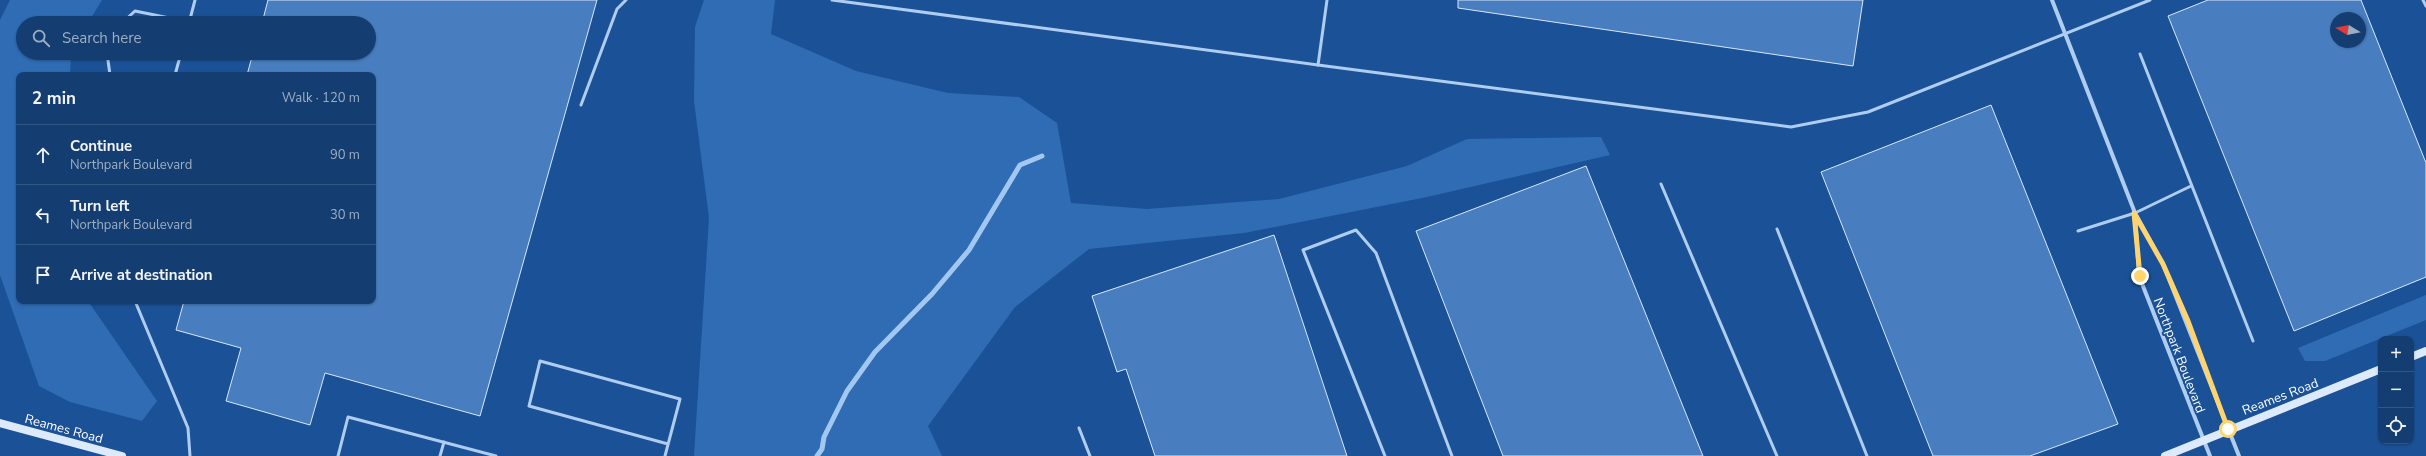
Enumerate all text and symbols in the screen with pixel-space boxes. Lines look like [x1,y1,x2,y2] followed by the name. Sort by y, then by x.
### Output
[2330,12,2366,48] north arrow
[16,16,376,60] search box
[30,27,52,49] icon: search
[62,28,142,48] text: Search here
[32,87,76,110] text: 2 min
[282,89,360,107] text: Walk · 120 m
[70,136,132,156] text: Continue
[32,144,54,166] icon: ahead
[330,146,360,164] text: 90 m
[70,156,192,174] text: Northpark Boulevard
[70,196,129,216] text: Turn left
[32,204,54,226] icon: left
[330,206,360,224] text: 30 m
[70,216,192,234] text: Northpark Boulevard
[32,264,54,286] icon: arrive
[70,265,213,285] text: Arrive at destination
[2131,267,2149,285] route end
[2149,295,2209,416] street label: Northpark Boulevard
[2378,336,2414,444] map controls
[2378,336,2414,372] button: +
[2378,372,2414,408] button: −
[2240,374,2321,420] street label: Reames Road
[2378,408,2414,444] button: locate
[23,410,105,448] street label: Reames Road
[2219,420,2237,438] route start

